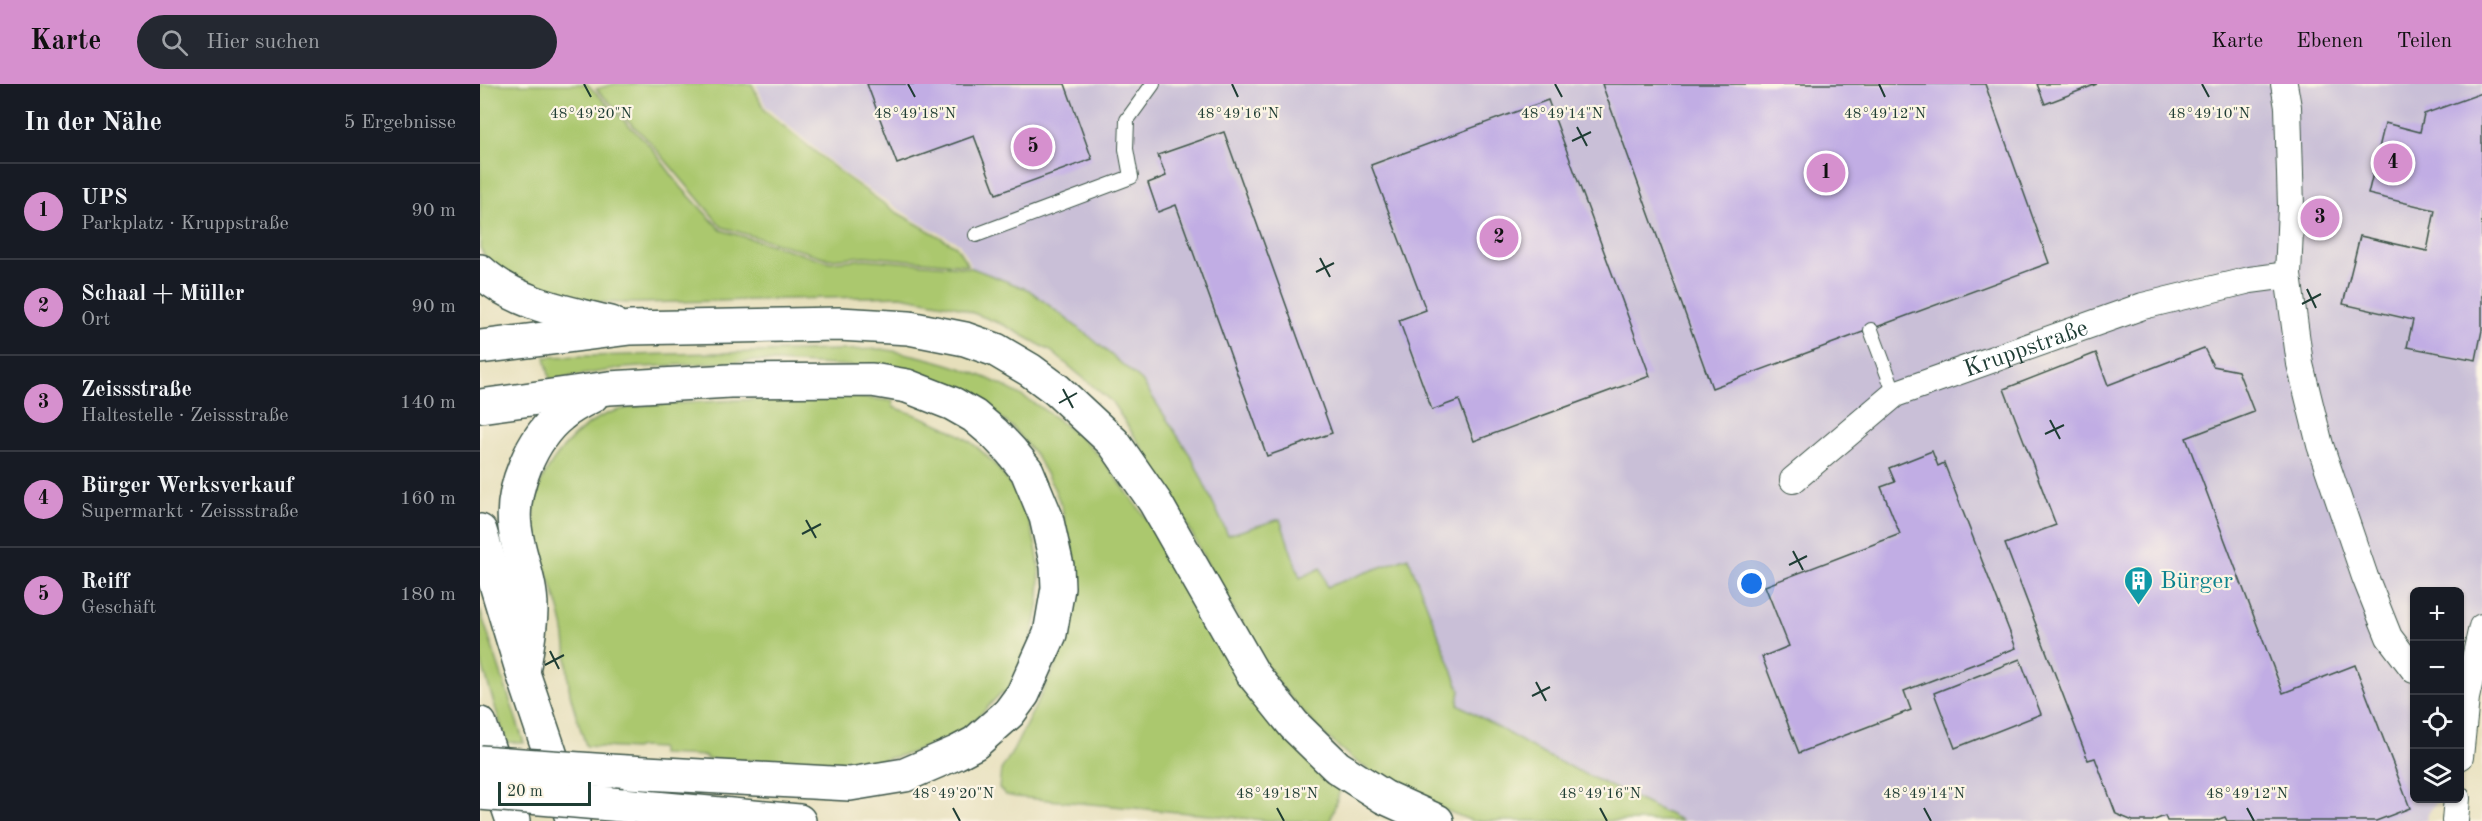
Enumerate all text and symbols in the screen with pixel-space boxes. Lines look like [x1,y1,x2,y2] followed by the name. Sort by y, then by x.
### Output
[137,15,557,69] search box
[158,26,191,59] icon: search
[30,28,101,56] text: Karte
[206,31,320,53] text: Hier suchen
[2211,31,2263,52] text: Karte
[2296,31,2363,52] text: Ebenen
[2396,31,2452,52] text: Teilen
[550,107,632,122] text: 48°49'20"N
[874,107,956,122] text: 48°49'18"N
[1197,107,1279,122] text: 48°49'16"N
[1521,107,1603,122] text: 48°49'14"N
[1844,107,1926,122] text: 48°49'12"N
[2168,107,2250,122] text: 48°49'10"N
[24,110,162,136] text: In der Nähe
[344,113,456,133] text: 5 Ergebnisse
[1014,124,1052,170] pin: 5
[2374,140,2412,185] pin: 4
[1806,150,1846,196] pin: 1
[81,187,128,209] text: UPS
[2300,196,2340,240] pin: 3
[38,201,49,221] text: 1
[411,201,456,221] text: 90 m
[81,214,289,234] text: Parkplatz · Kruppstraße
[1480,216,1518,260] pin: 2
[81,283,245,305] text: Schaal + Müller
[38,297,49,317] text: 2
[411,297,456,317] text: 90 m
[81,310,110,330] text: Ort
[1961,317,2092,383] street label: Kruppstraße
[81,379,192,401] text: Zeissstraße
[38,393,49,413] text: 3
[400,393,456,413] text: 140 m
[81,406,288,426] text: Haltestelle · Zeissstraße
[81,475,293,497] text: Bürger Werksverkauf
[38,489,49,509] text: 4
[400,489,456,509] text: 160 m
[81,502,298,522] text: Supermarkt · Zeissstraße
[2123,564,2155,606] building icon: Bürger
[1737,569,1766,598] your location
[2160,570,2233,594] place label: Bürger
[81,571,129,593] text: Reiff
[38,585,49,605] text: 5
[400,585,456,605] text: 180 m
[2410,587,2464,803] map controls
[2410,587,2464,641] button: +
[81,598,156,618] text: Geschäft
[2410,641,2464,695] button: −
[2410,695,2464,749] button: locate
[2410,749,2464,803] button: layers
[498,779,591,806] scale bar
[507,784,543,800] text: 20 m
[912,787,994,802] text: 48°49'20"N
[1236,787,1318,802] text: 48°49'18"N
[1559,787,1641,802] text: 48°49'16"N
[1883,787,1965,802] text: 48°49'14"N
[2206,787,2288,802] text: 48°49'12"N

